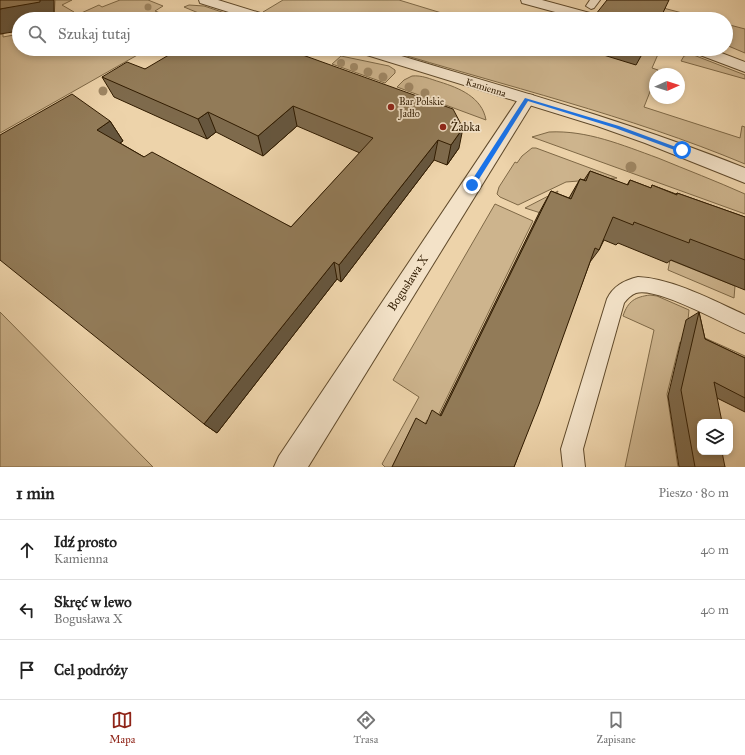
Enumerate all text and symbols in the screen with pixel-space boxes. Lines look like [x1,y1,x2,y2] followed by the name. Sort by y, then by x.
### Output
[12,12,733,56] search box
[26,23,48,45] icon: search
[58,25,130,43] text: Szukaj tutaj
[649,68,685,104] north arrow
[464,76,508,100] street label: Kamienna
[398,96,444,121] place label: Bar Polskie Jadło
[386,102,396,112] marker: Bar Polskie Jadło
[451,119,481,134] place label: Żabka
[438,122,448,132] marker: Żabka
[673,141,691,159] route start
[463,176,481,194] route end
[385,252,432,314] street label: Bogusława X
[697,419,733,455] map controls
[697,419,733,455] button: layers
[16,483,55,504] text: 1 min
[659,485,729,501] text: Pieszo · 80 m
[54,533,117,551] text: Idź prosto
[16,539,38,561] icon: ahead
[700,542,729,558] text: 40 m
[54,551,108,567] text: Kamienna
[54,593,132,611] text: Skręć w lewo
[16,599,38,621] icon: left
[700,602,729,618] text: 40 m
[54,611,123,627] text: Bogusława X
[16,659,38,681] icon: arrive
[54,661,128,679] text: Cel podróży
[109,709,135,746] tab: Mapa
[354,709,378,746] tab: Trasa
[597,709,636,746] tab: Zapisane

